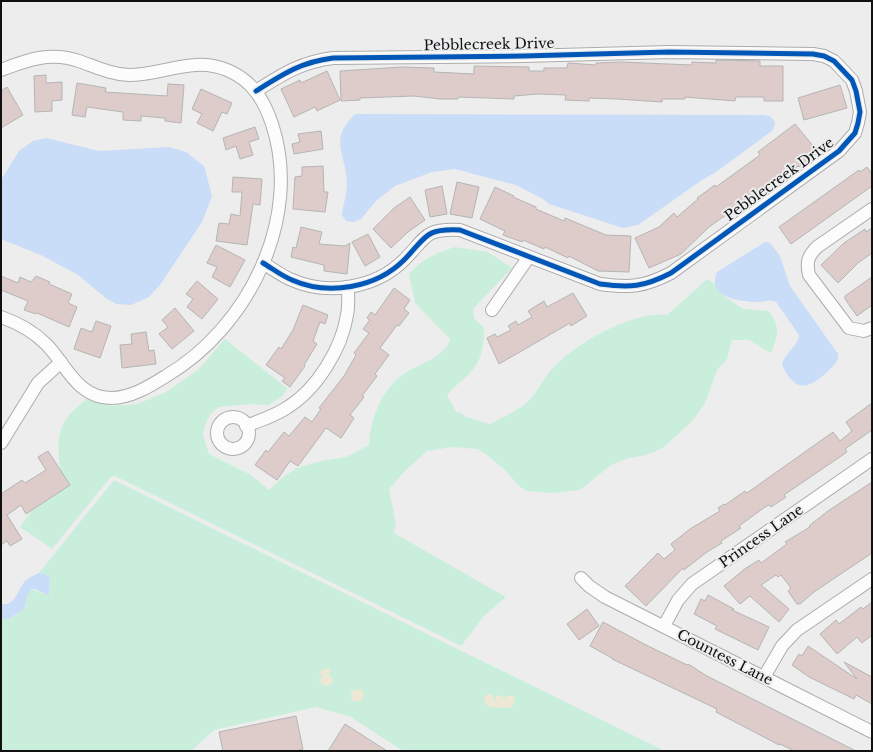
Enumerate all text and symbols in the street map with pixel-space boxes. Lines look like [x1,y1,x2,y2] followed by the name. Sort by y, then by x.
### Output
[424,34,554,54] street label: Pebblecreek Drive
[721,133,837,225] street label: Pebblecreek Drive
[715,500,807,572] street label: Princess Lane
[674,625,776,689] street label: Countess Lane

